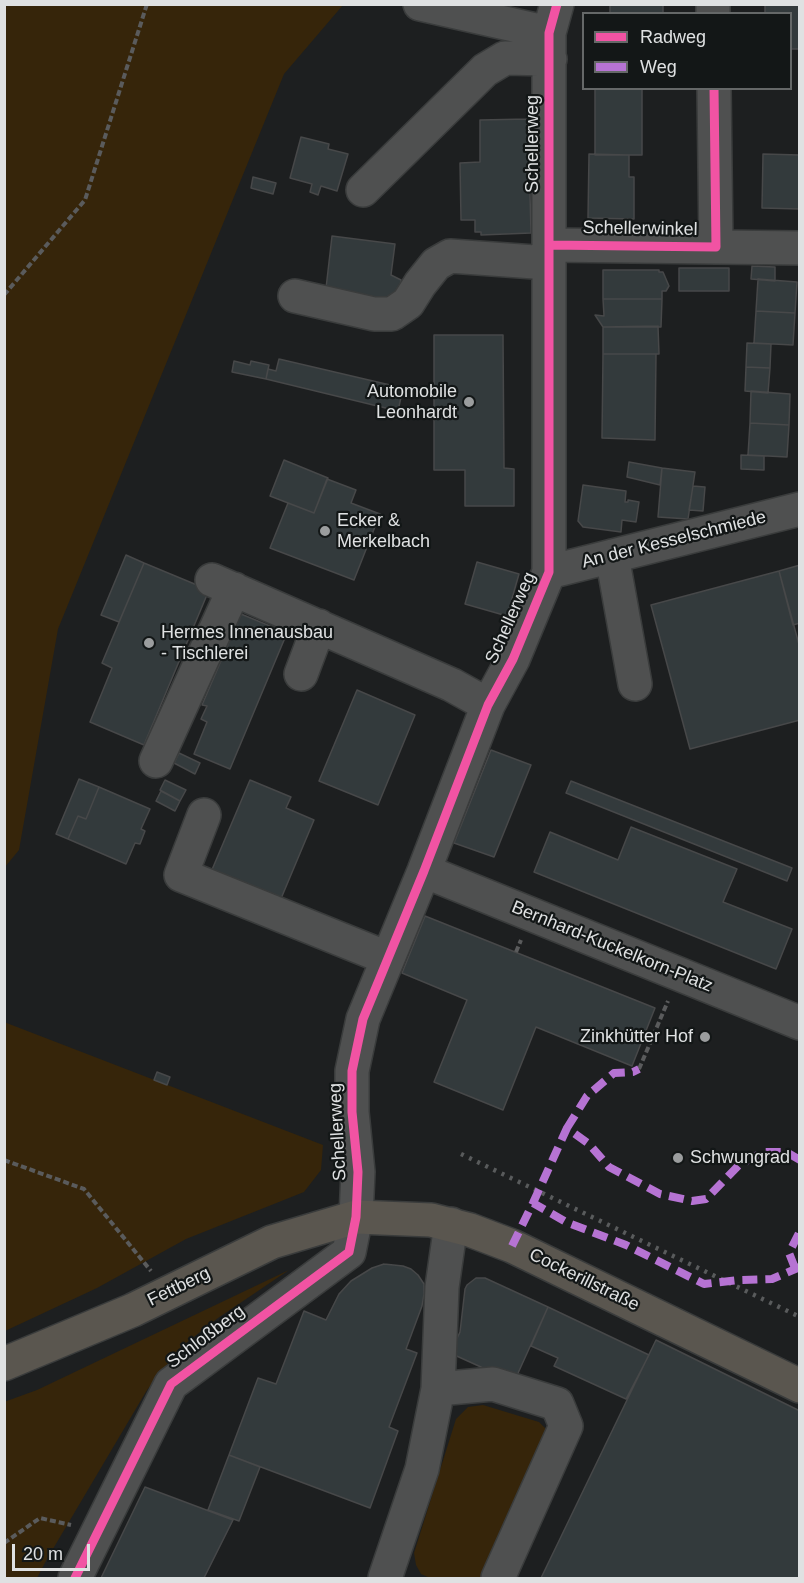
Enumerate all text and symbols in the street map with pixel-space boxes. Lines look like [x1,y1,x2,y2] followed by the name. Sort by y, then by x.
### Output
[582,12,792,90] legend
[640,27,706,47] text: Radweg
[640,57,677,77] text: Weg
[522,95,544,193] street label: Schellerweg
[582,217,698,241] street label: Schellerwinkel
[367,381,457,424] place label: Automobile Leonhardt
[462,395,476,409] marker: Automobile Leonhardt
[580,507,768,573] street label: An der Kesselschmiede
[337,510,430,552] place label: Ecker & Merkelbach
[318,524,332,538] marker: Ecker & Merkelbach
[481,569,541,667] street label: Schellerweg
[161,622,333,664] place label: Hermes Innenausbau - Tischlerei
[142,636,156,650] marker: Hermes Innenausbau - Tischlerei
[508,897,716,997] street label: Bernhard-Kuckelkorn-Platz
[580,1026,693,1048] place label: Zinkhütter Hof
[698,1030,712,1044] marker: Zinkhütter Hof
[325,1082,351,1182] street label: Schellerweg
[690,1147,790,1169] place label: Schwungrad
[671,1151,685,1165] marker: Schwungrad
[525,1244,643,1316] street label: Cockerillstraße
[144,1263,214,1311] street label: Fettberg
[163,1301,249,1373] street label: Schloßberg
[15,1532,93,1570] scale bar
[23,1544,63,1564] text: 20 m

